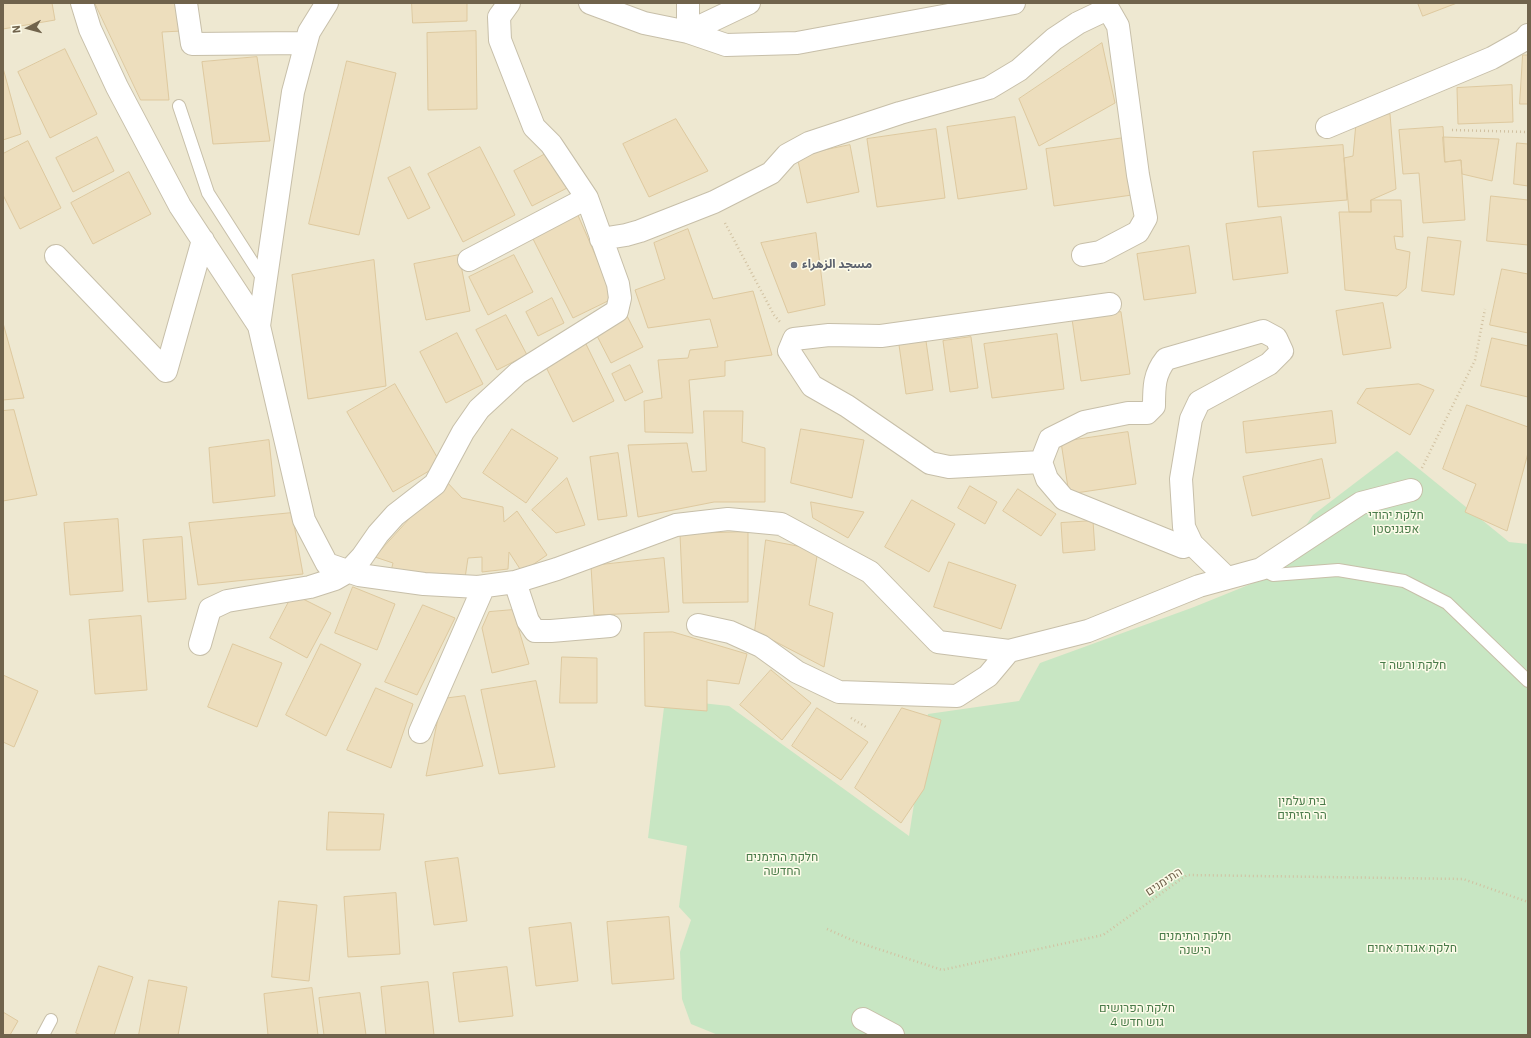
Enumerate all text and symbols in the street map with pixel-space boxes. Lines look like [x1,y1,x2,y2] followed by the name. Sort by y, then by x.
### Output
[8,8,48,48] north arrow
[9,25,23,34] text: N
[802,258,872,272] place label: مسجد الزهراء
[789,260,799,270] marker: مسجد الزهراء
[1368,509,1424,537] park label: חלקת יהודי אפגניסטן
[1380,659,1446,673] park label: חלקת ורשה ד
[1277,795,1327,823] park label: בית עלמין הר הזיתים
[746,851,818,879] park label: חלקת התימנים החדשה
[1143,865,1185,899] street label: התימנים
[1159,930,1231,958] park label: חלקת התימנים הישנה
[1367,942,1457,956] park label: חלקת אגודת אחים
[1099,1002,1175,1030] park label: חלקת הפרושים גוש חדש 4

